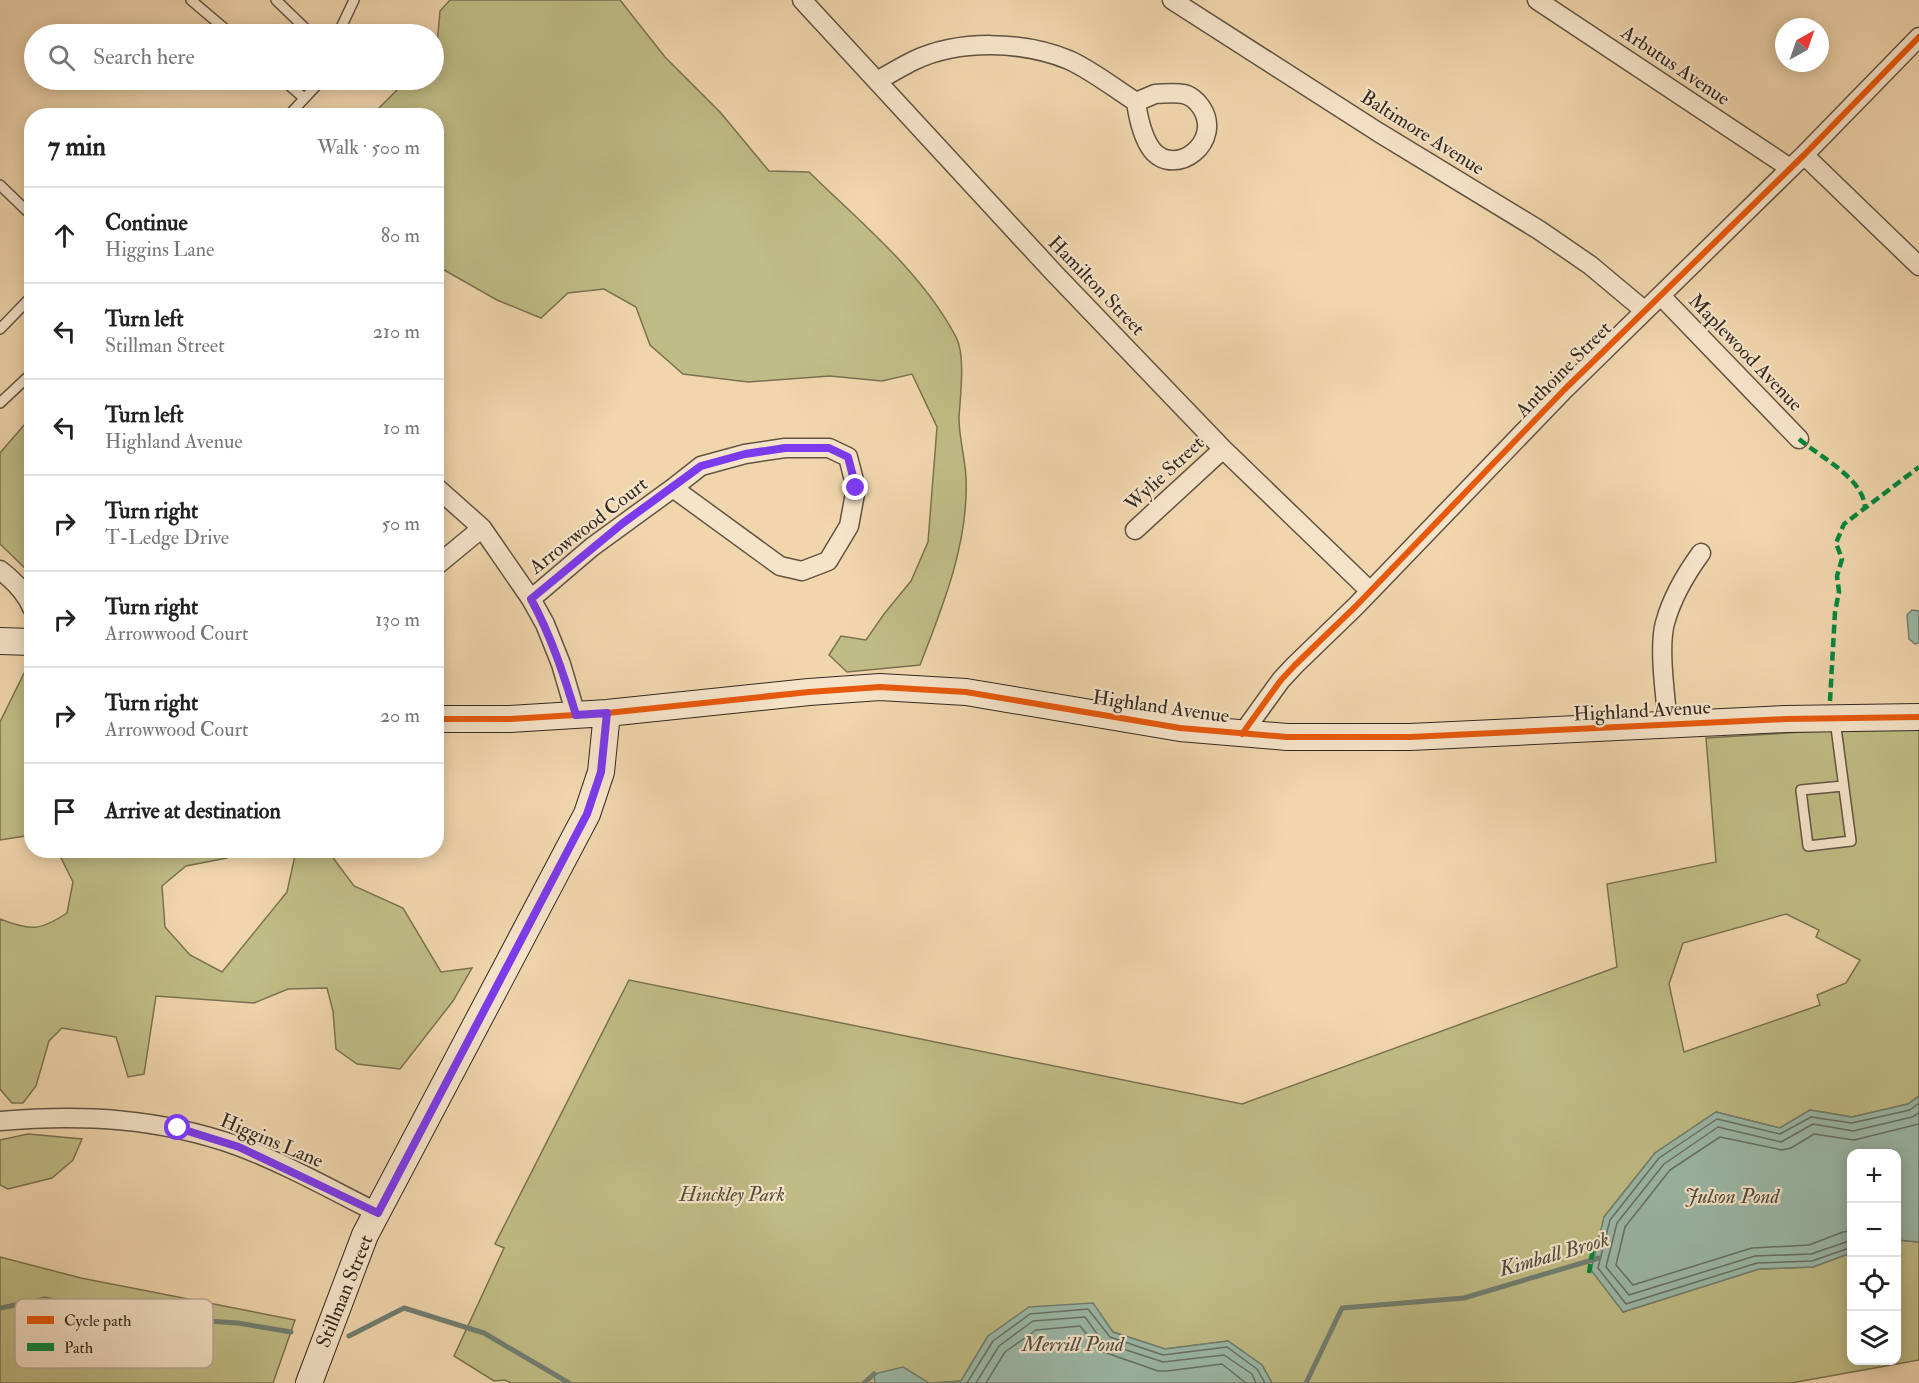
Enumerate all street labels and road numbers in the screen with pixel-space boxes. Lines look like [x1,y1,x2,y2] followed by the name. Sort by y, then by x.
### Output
[1616,19,1735,111] street label: Arbutus Avenue
[1356,84,1489,180] street label: Baltimore Avenue
[1043,230,1151,341] street label: Hamilton Street
[1682,288,1808,417] street label: Maplewood Avenue
[1509,316,1617,423] street label: Anthoine Street
[1119,430,1210,517] street label: Wylie Street
[523,471,653,580] street label: Arrowwood Court
[1091,685,1231,728] street label: Highland Avenue
[1573,694,1711,727] street label: Highland Avenue
[217,1108,327,1173] street label: Higgins Lane
[310,1231,379,1351] street label: Stillman Street

